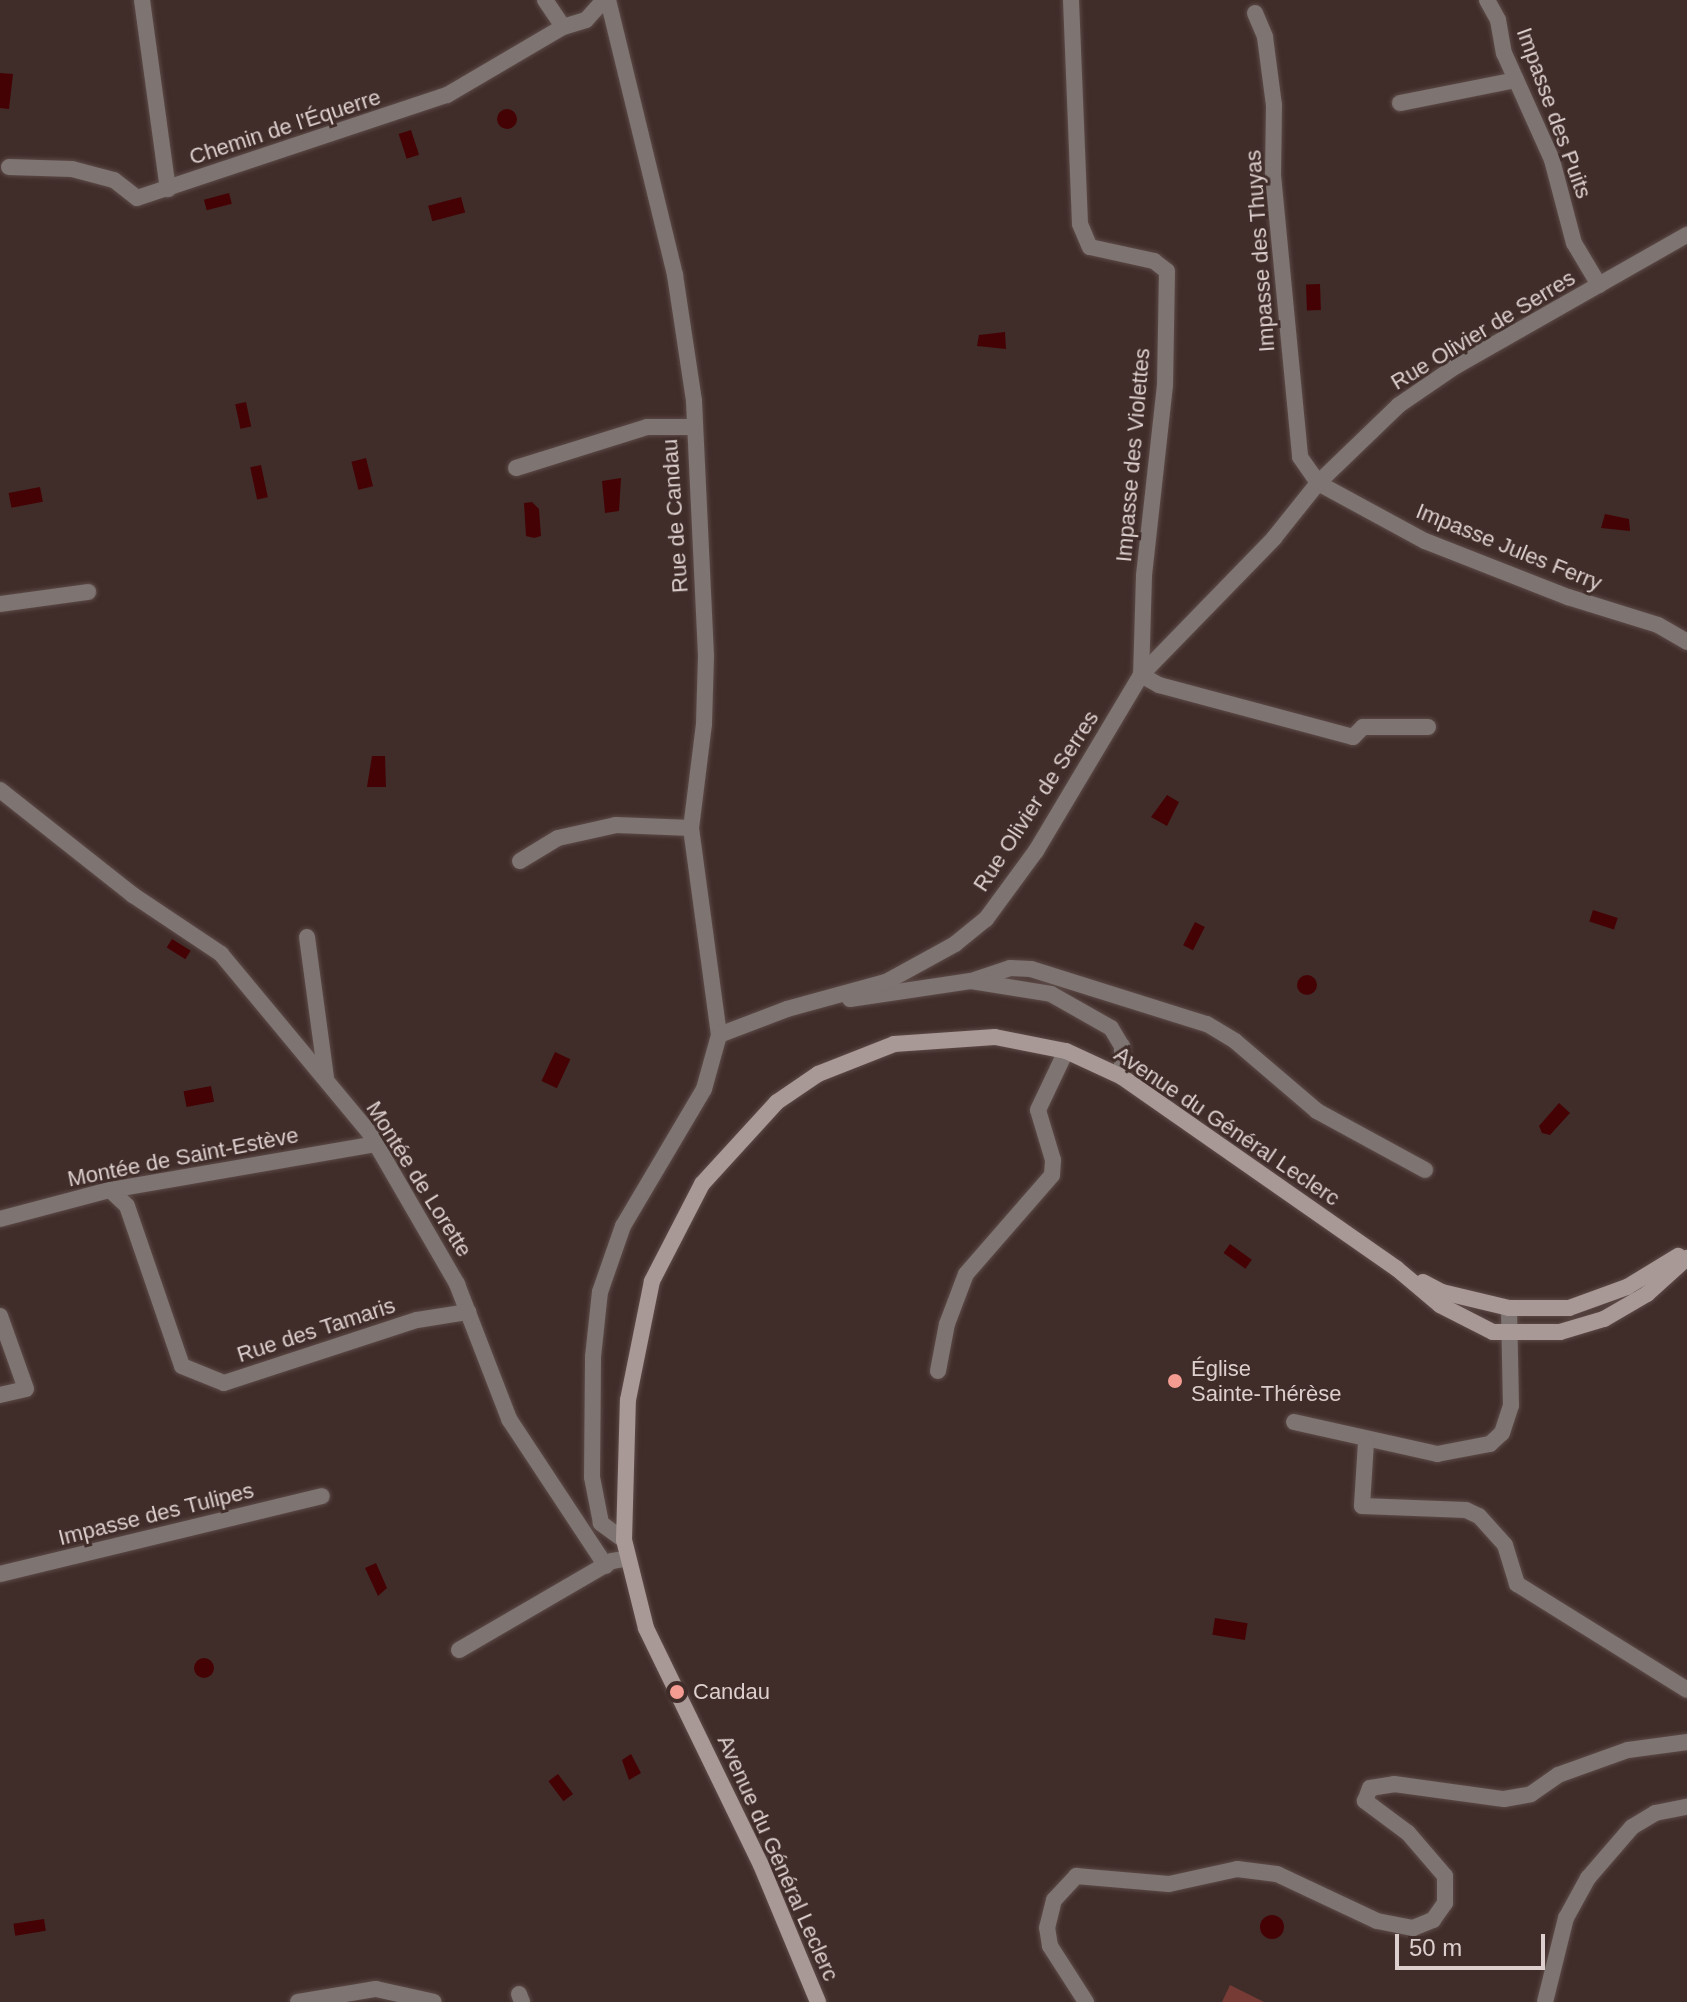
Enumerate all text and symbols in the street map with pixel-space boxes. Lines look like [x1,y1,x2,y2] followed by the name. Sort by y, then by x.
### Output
[1511,24,1597,202] street label: Impasse des Puits
[186,84,384,170] street label: Chemin de l'Équerre
[1240,149,1280,353] street label: Impasse des Thuyas
[1386,265,1580,395] street label: Rue Olivier de Serres
[1110,347,1156,563] street label: Impasse des Violettes
[656,438,694,594] street label: Rue de Candau
[1412,498,1606,596] street label: Impasse Jules Ferry
[968,706,1104,896] street label: Rue Olivier de Serres
[1109,1041,1345,1211] street label: Avenue du Général Leclerc
[360,1096,478,1262] street label: Montée de Lorette
[65,1122,301,1192] street label: Montée de Saint-Estève
[233,1292,399,1368] street label: Rue des Tamaris
[1191,1355,1341,1406] place label: Église Sainte-Thérèse
[1166,1372,1184,1390] marker: Église Sainte-Thérèse
[55,1477,257,1551] street label: Impasse des Tulipes
[693,1679,770,1705] place label: Candau
[668,1683,686,1701] marker: Candau
[712,1731,844,1985] street label: Avenue du Général Leclerc
[1399,1918,1549,1968] scale bar
[1409,1934,1462,1961] text: 50 m

